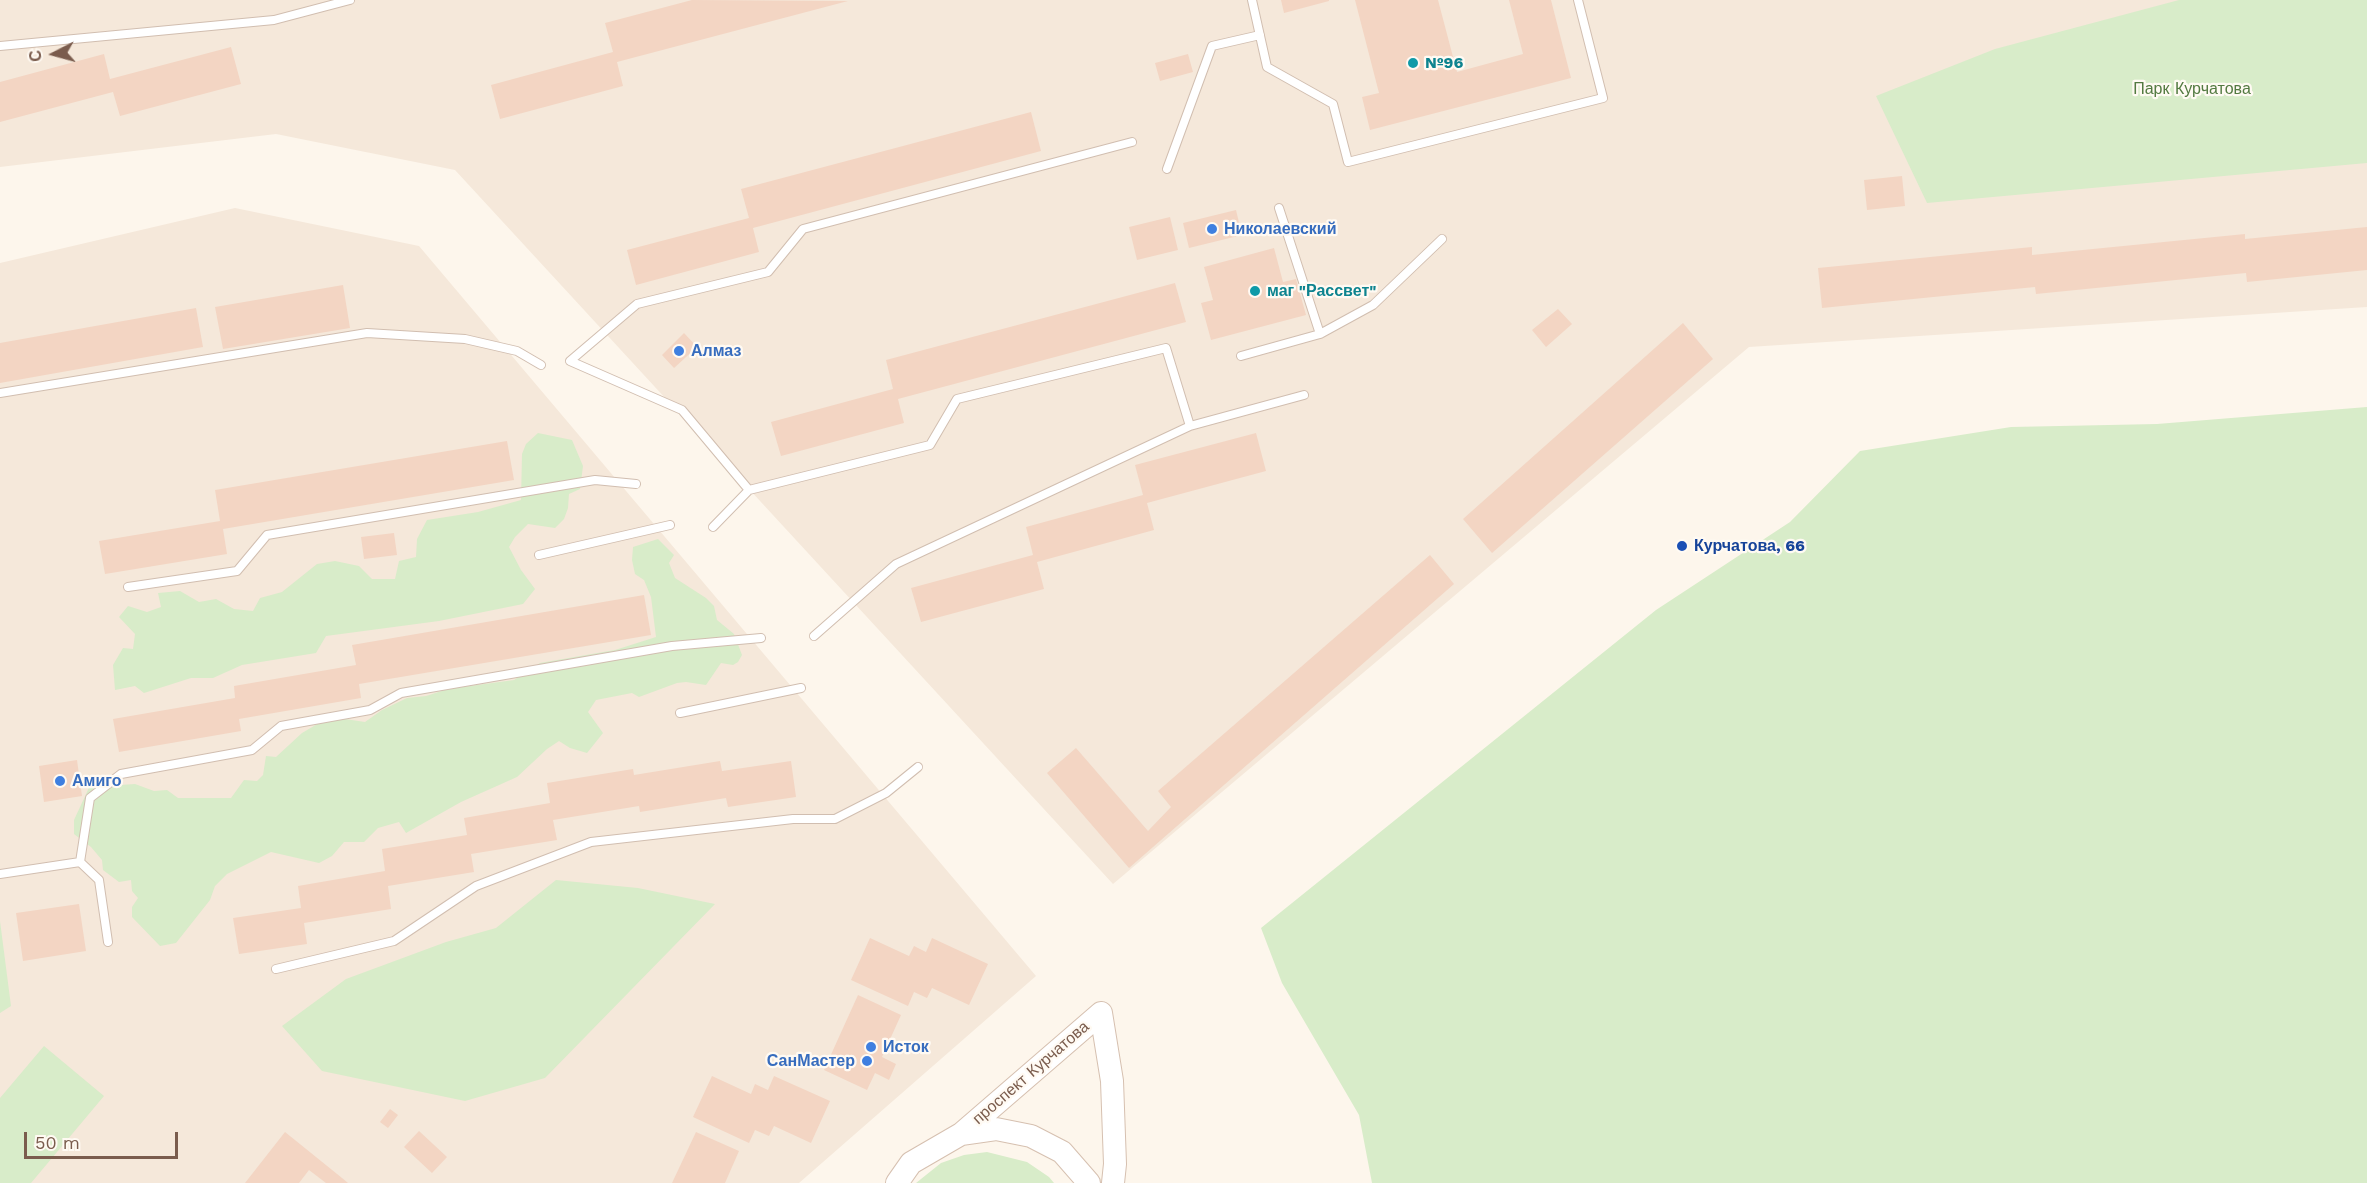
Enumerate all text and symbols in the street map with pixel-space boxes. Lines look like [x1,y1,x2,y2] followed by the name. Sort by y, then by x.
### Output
[24,24,84,84] north arrow
[26,49,46,63] text: С
[1425,53,1463,73] place label: №96
[1406,56,1420,70] marker: №96
[2133,79,2251,99] park label: Парк Курчатова
[1224,219,1337,239] place label: Николаевский
[1205,222,1219,236] marker: Николаевский
[1267,281,1376,301] place label: маг "Рассвет"
[1248,284,1262,298] marker: маг "Рассвет"
[691,341,741,361] place label: Алмаз
[672,344,686,358] marker: Алмаз
[1694,536,1805,556] place label: Курчатова, 66
[1675,539,1689,553] marker: Курчатова, 66
[72,771,121,791] place label: Амиго
[53,774,67,788] marker: Амиго
[969,1017,1093,1129] street label: проспект Курчатова
[883,1037,929,1057] place label: Исток
[864,1040,878,1054] marker: Исток
[767,1051,855,1071] place label: СанМастер
[860,1054,874,1068] marker: СанМастер
[27,1120,182,1158] scale bar
[35,1132,80,1153] text: 50 m

